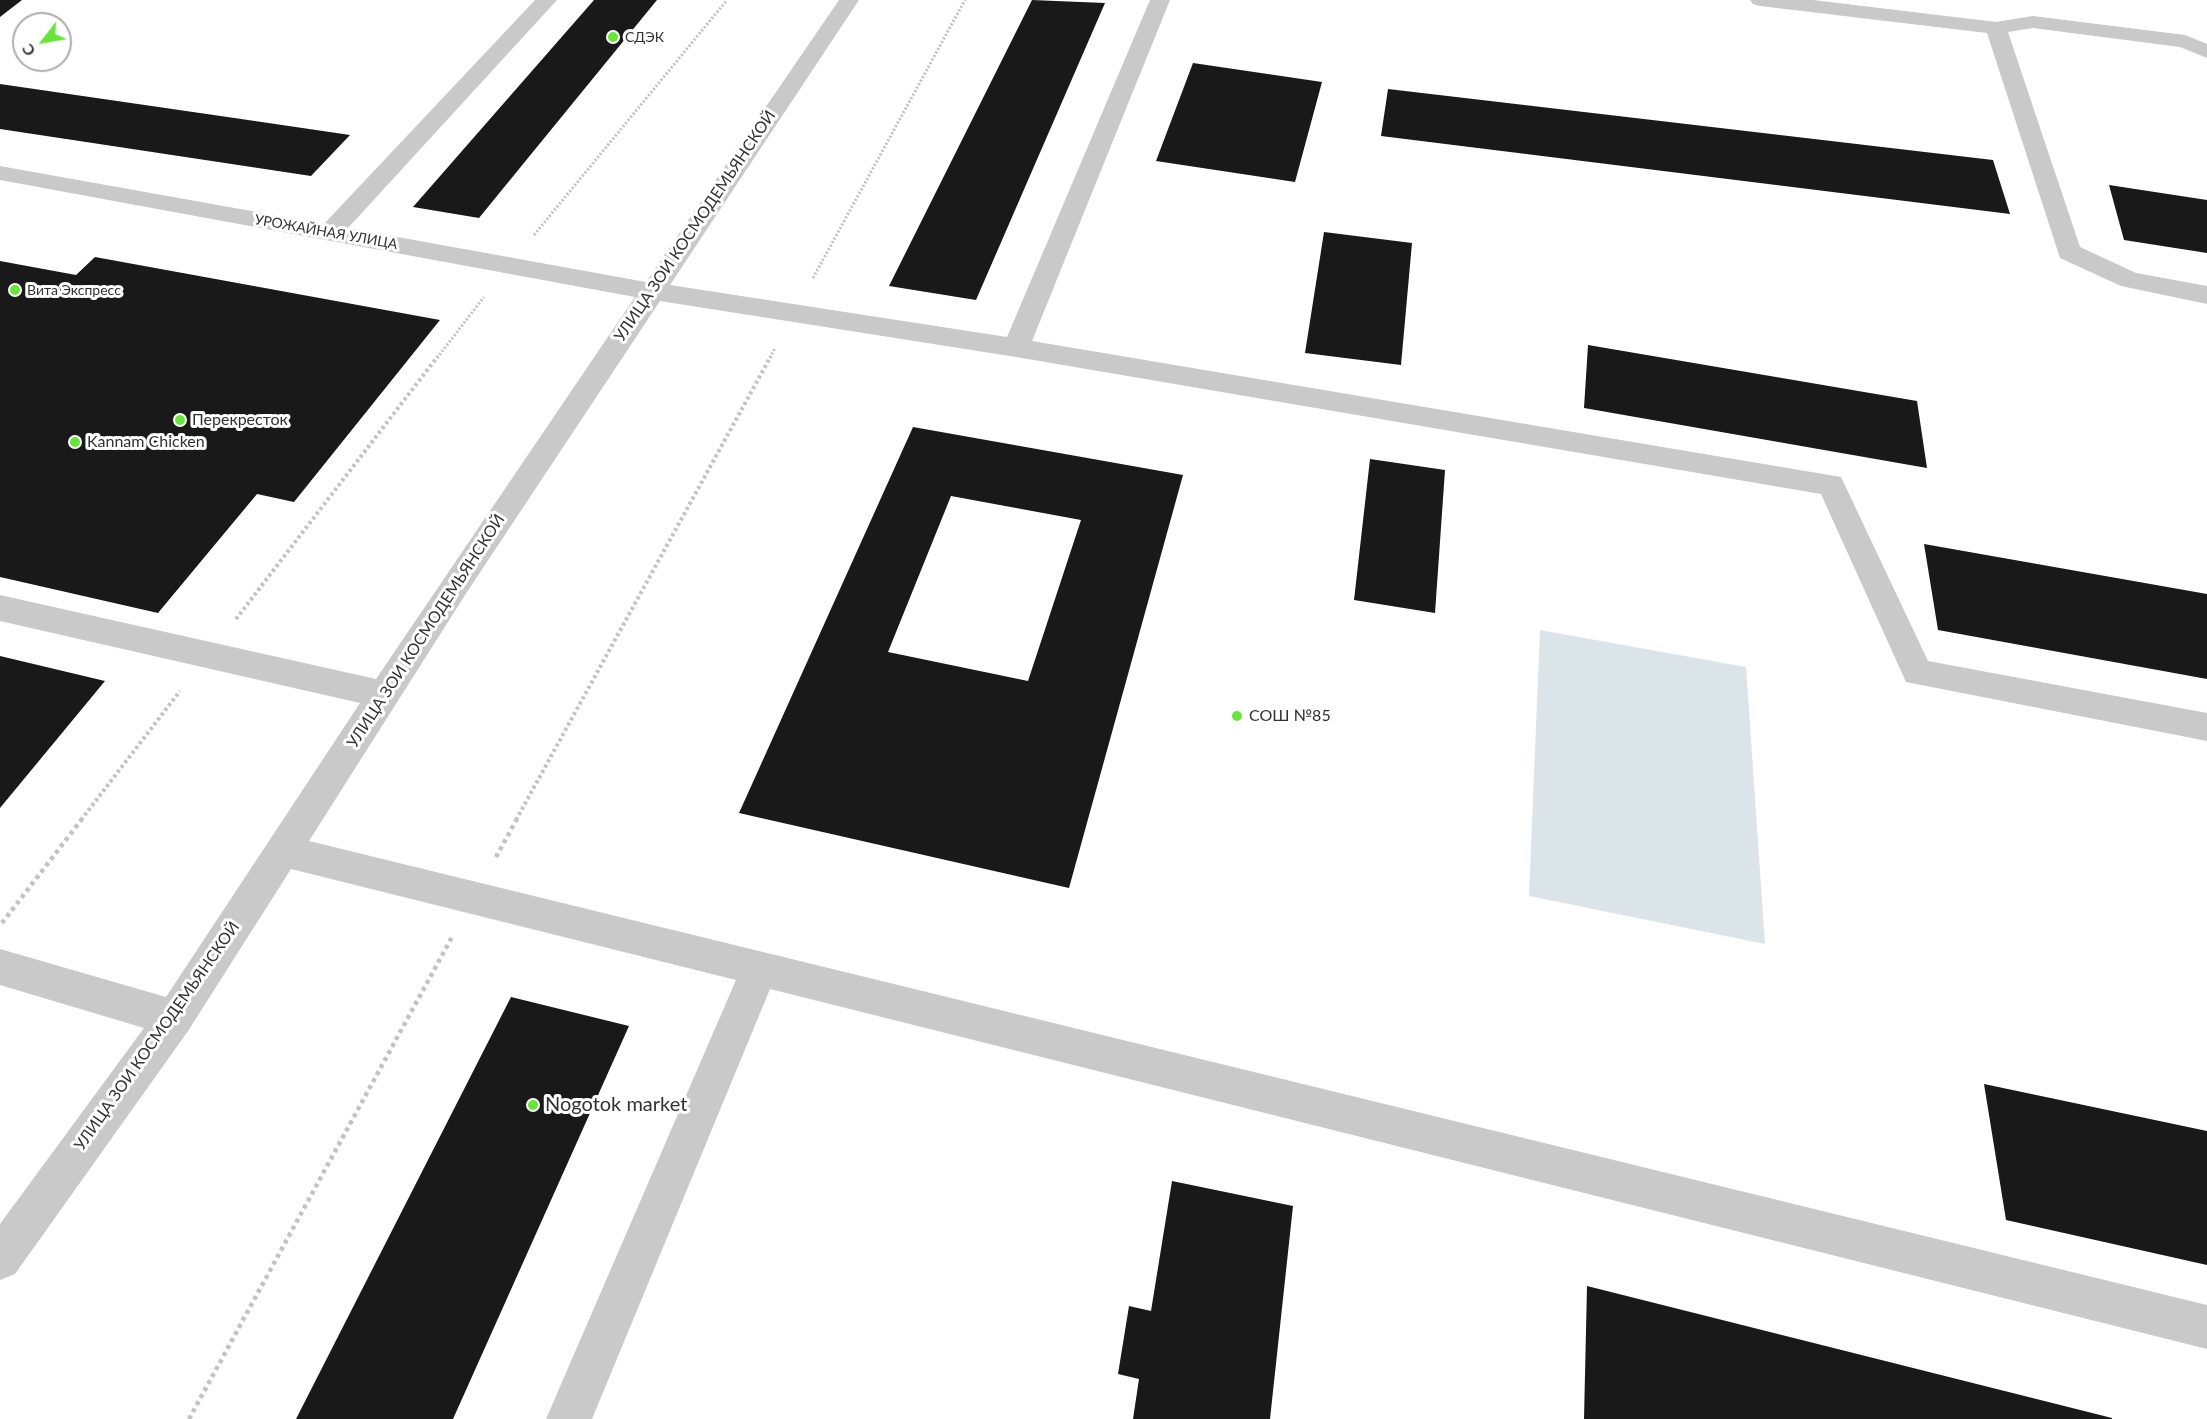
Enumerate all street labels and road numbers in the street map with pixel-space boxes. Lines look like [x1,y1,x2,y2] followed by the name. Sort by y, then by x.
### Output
[610,107,780,345] street label: УЛИЦА ЗОИ КОСМОДЕМЬЯНСКОЙ
[253,211,399,253] street label: УРОЖАЙНАЯ УЛИЦА
[343,511,509,751] street label: УЛИЦА ЗОИ КОСМОДЕМЬЯНСКОЙ
[70,918,244,1154] street label: УЛИЦА ЗОИ КОСМОДЕМЬЯНСКОЙ

